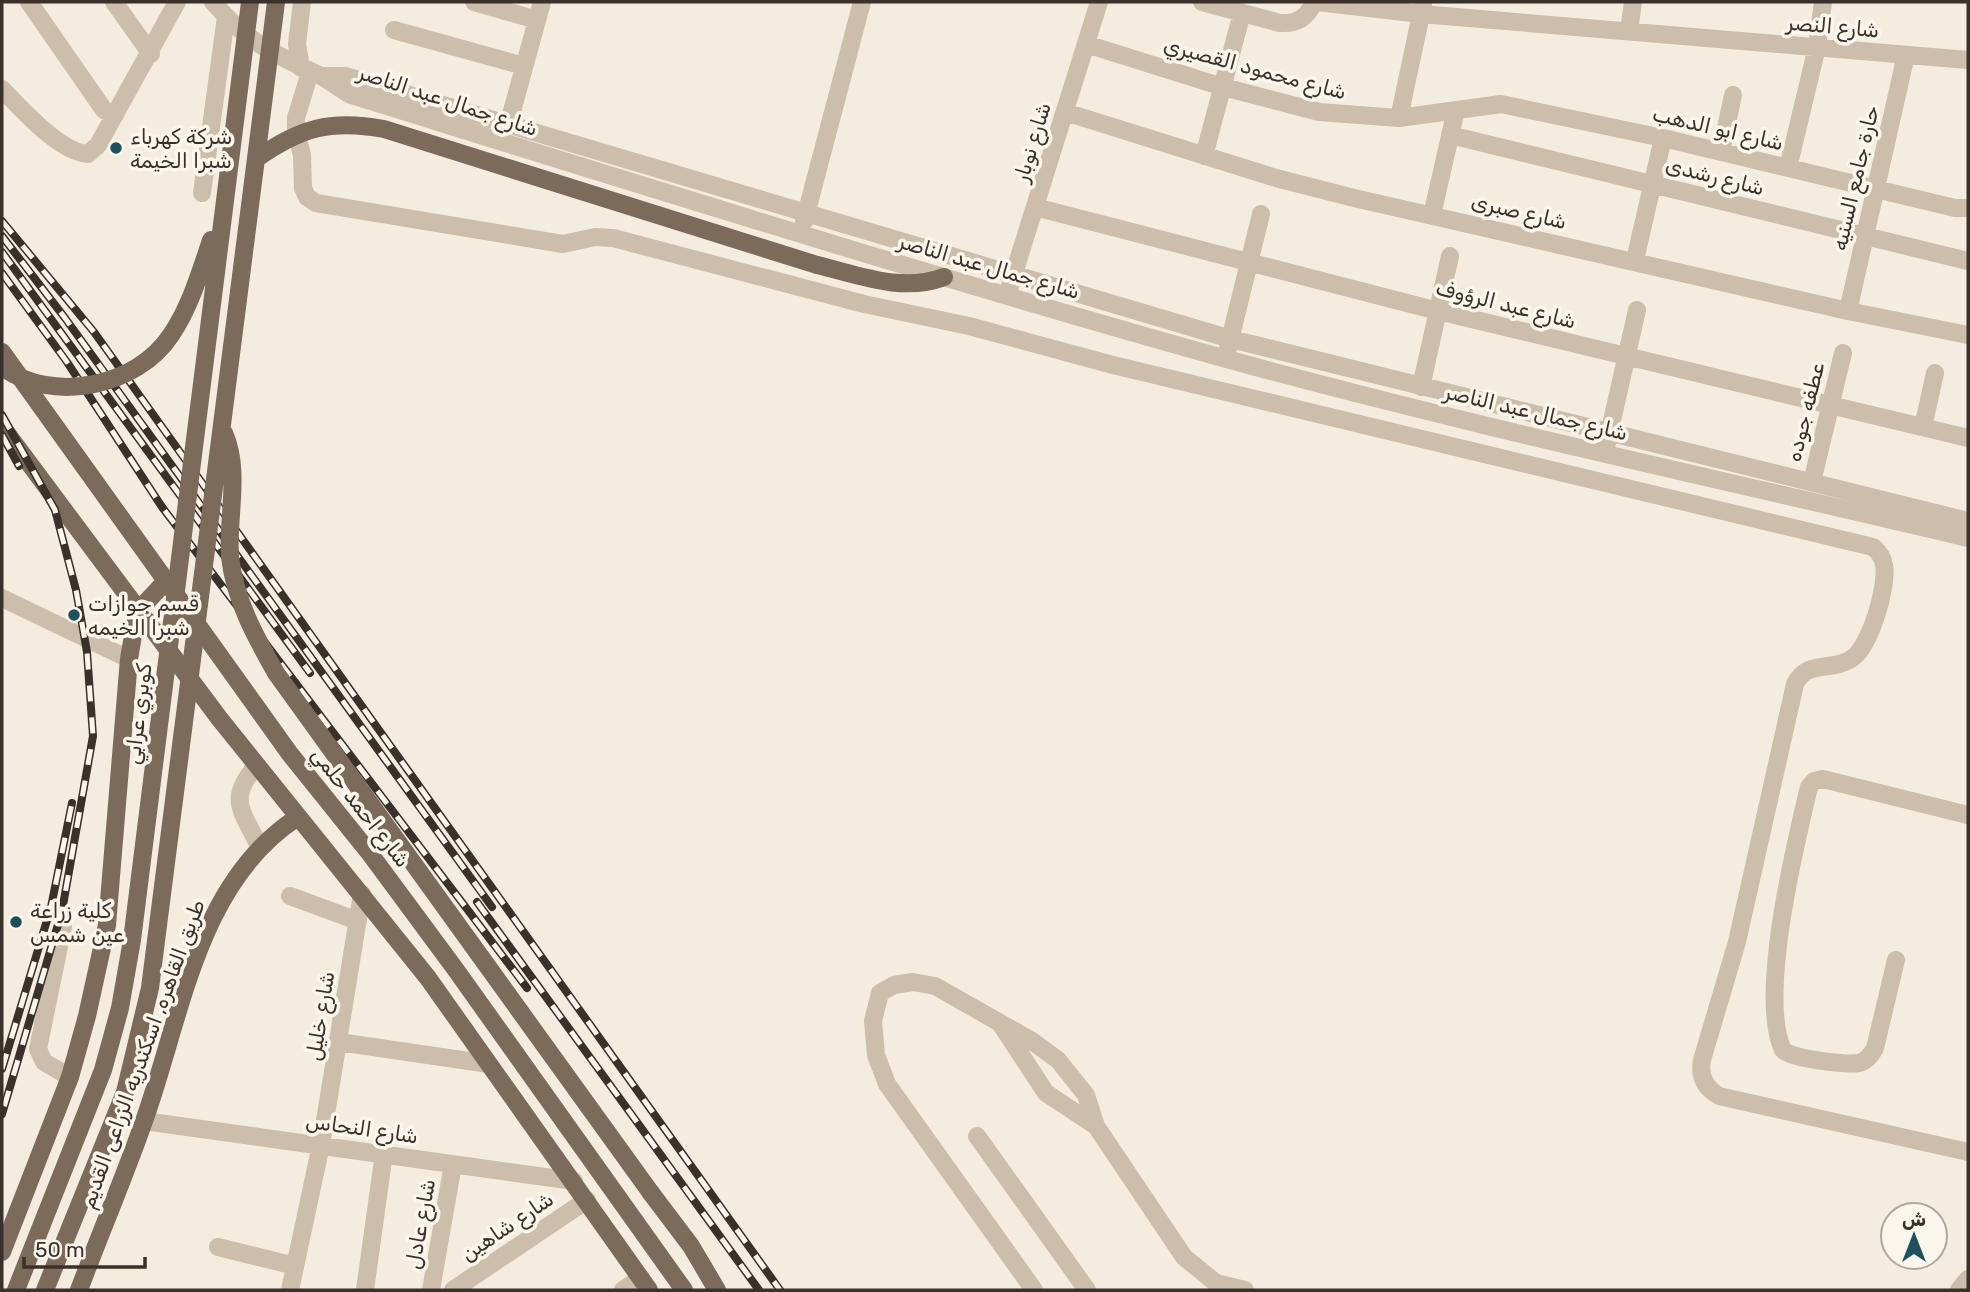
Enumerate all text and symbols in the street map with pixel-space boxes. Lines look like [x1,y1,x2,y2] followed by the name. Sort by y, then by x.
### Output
[1783,9,1880,44] street label: شارع النصر
[1160,32,1349,106] street label: شارع محمود القصيري
[352,59,541,143] street label: شارع جمال عبد الناصر
[1007,99,1058,187] street label: شارع نوبار
[1650,101,1786,157] street label: شارع ابو الدهب
[1826,103,1887,254] street label: حارة جامع السنيه
[130,124,232,173] place label: شركة كهرباء شبرا الخيمة
[108,140,124,156] marker: شركة كهرباء شبرا الخيمة
[1663,152,1767,202] street label: شارع رشدى
[1468,188,1569,236] street label: شارع صبرى
[893,228,1083,306] street label: شارع جمال عبد الناصر
[1433,275,1579,335] street label: شارع عبد الرؤوف
[1781,360,1829,464] street label: عطفه جوده
[1439,378,1630,447] street label: شارع جمال عبد الناصر
[88,591,199,640] place label: قسم جوازات شبرا الخيمه
[66,607,82,623] marker: قسم جوازات شبرا الخيمه
[119,661,161,767] street label: كوبري عرابي
[303,742,416,874] street label: شارع احمد حلمي
[74,896,212,1213] street label: طريق القاهره, اسكندريه الزراعى القديم
[30,898,124,947] place label: كلية زراعة عين شمس
[8,914,24,930] marker: كلية زراعة عين شمس
[301,969,341,1063] street label: شارع خليل
[304,1108,420,1150] street label: شارع النحاس
[400,1177,442,1271] street label: شارع عادل
[456,1186,559,1268] street label: شارع شاهين
[1879,1201,1949,1271] north arrow
[1902,1208,1926,1231] text: ش
[24,1226,145,1270] scale bar
[35,1237,85,1262] text: 50 m

